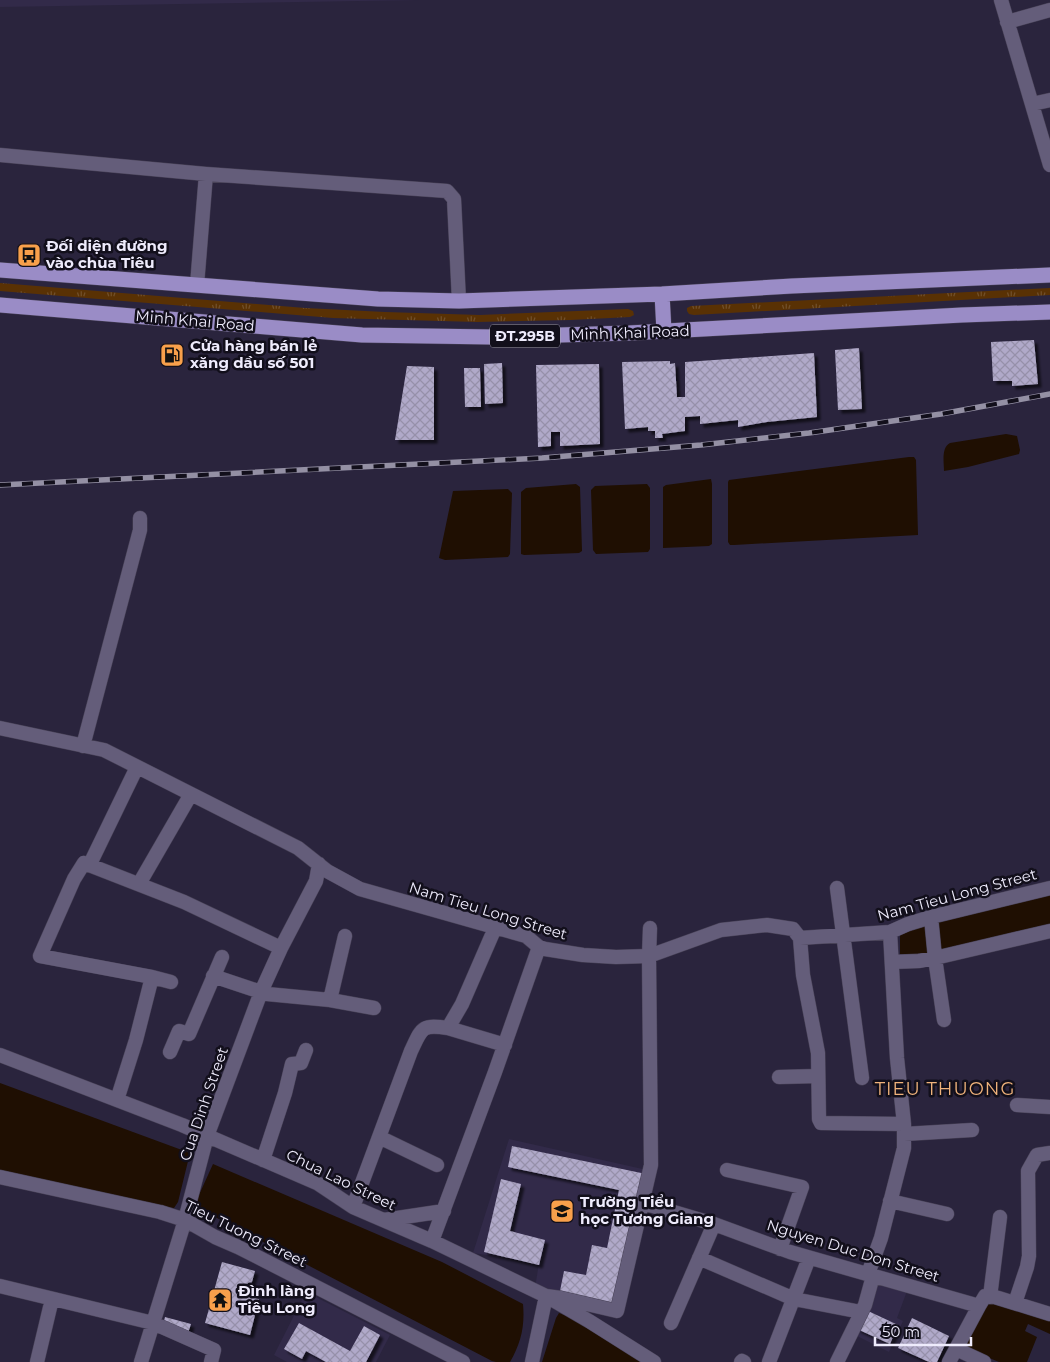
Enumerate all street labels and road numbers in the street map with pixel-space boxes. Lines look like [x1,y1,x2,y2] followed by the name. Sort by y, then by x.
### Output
[135,306,255,335] street label: Minh Khai Road
[570,321,690,344] street label: Minh Khai Road
[490,324,560,348] road number: ĐT.295B
[875,864,1039,925] street label: Nam Tieu Long Street
[407,877,570,944] street label: Nam Tieu Long Street
[175,1044,232,1163] street label: Cua Dinh Street
[283,1145,399,1214] street label: Chua Lao Street
[182,1196,310,1271] street label: Tieu Tuong Street
[764,1215,942,1286] street label: Nguyen Duc Don Street

